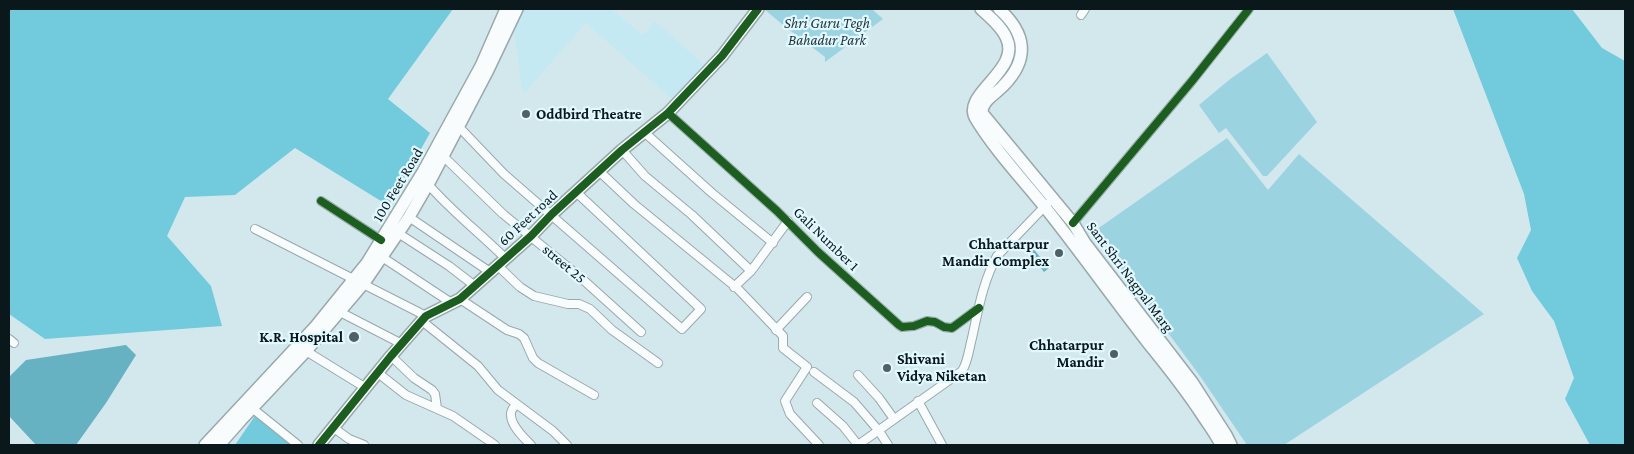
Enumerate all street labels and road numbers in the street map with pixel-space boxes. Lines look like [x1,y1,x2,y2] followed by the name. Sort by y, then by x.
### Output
[369,145,427,225] street label: 100 Feet Road
[495,186,561,250] street label: 60 Feet road
[789,203,863,275] street label: Gali Number 1
[1082,218,1178,336] street label: Sant Shri Nagpal Marg
[539,241,589,287] street label: street 25

